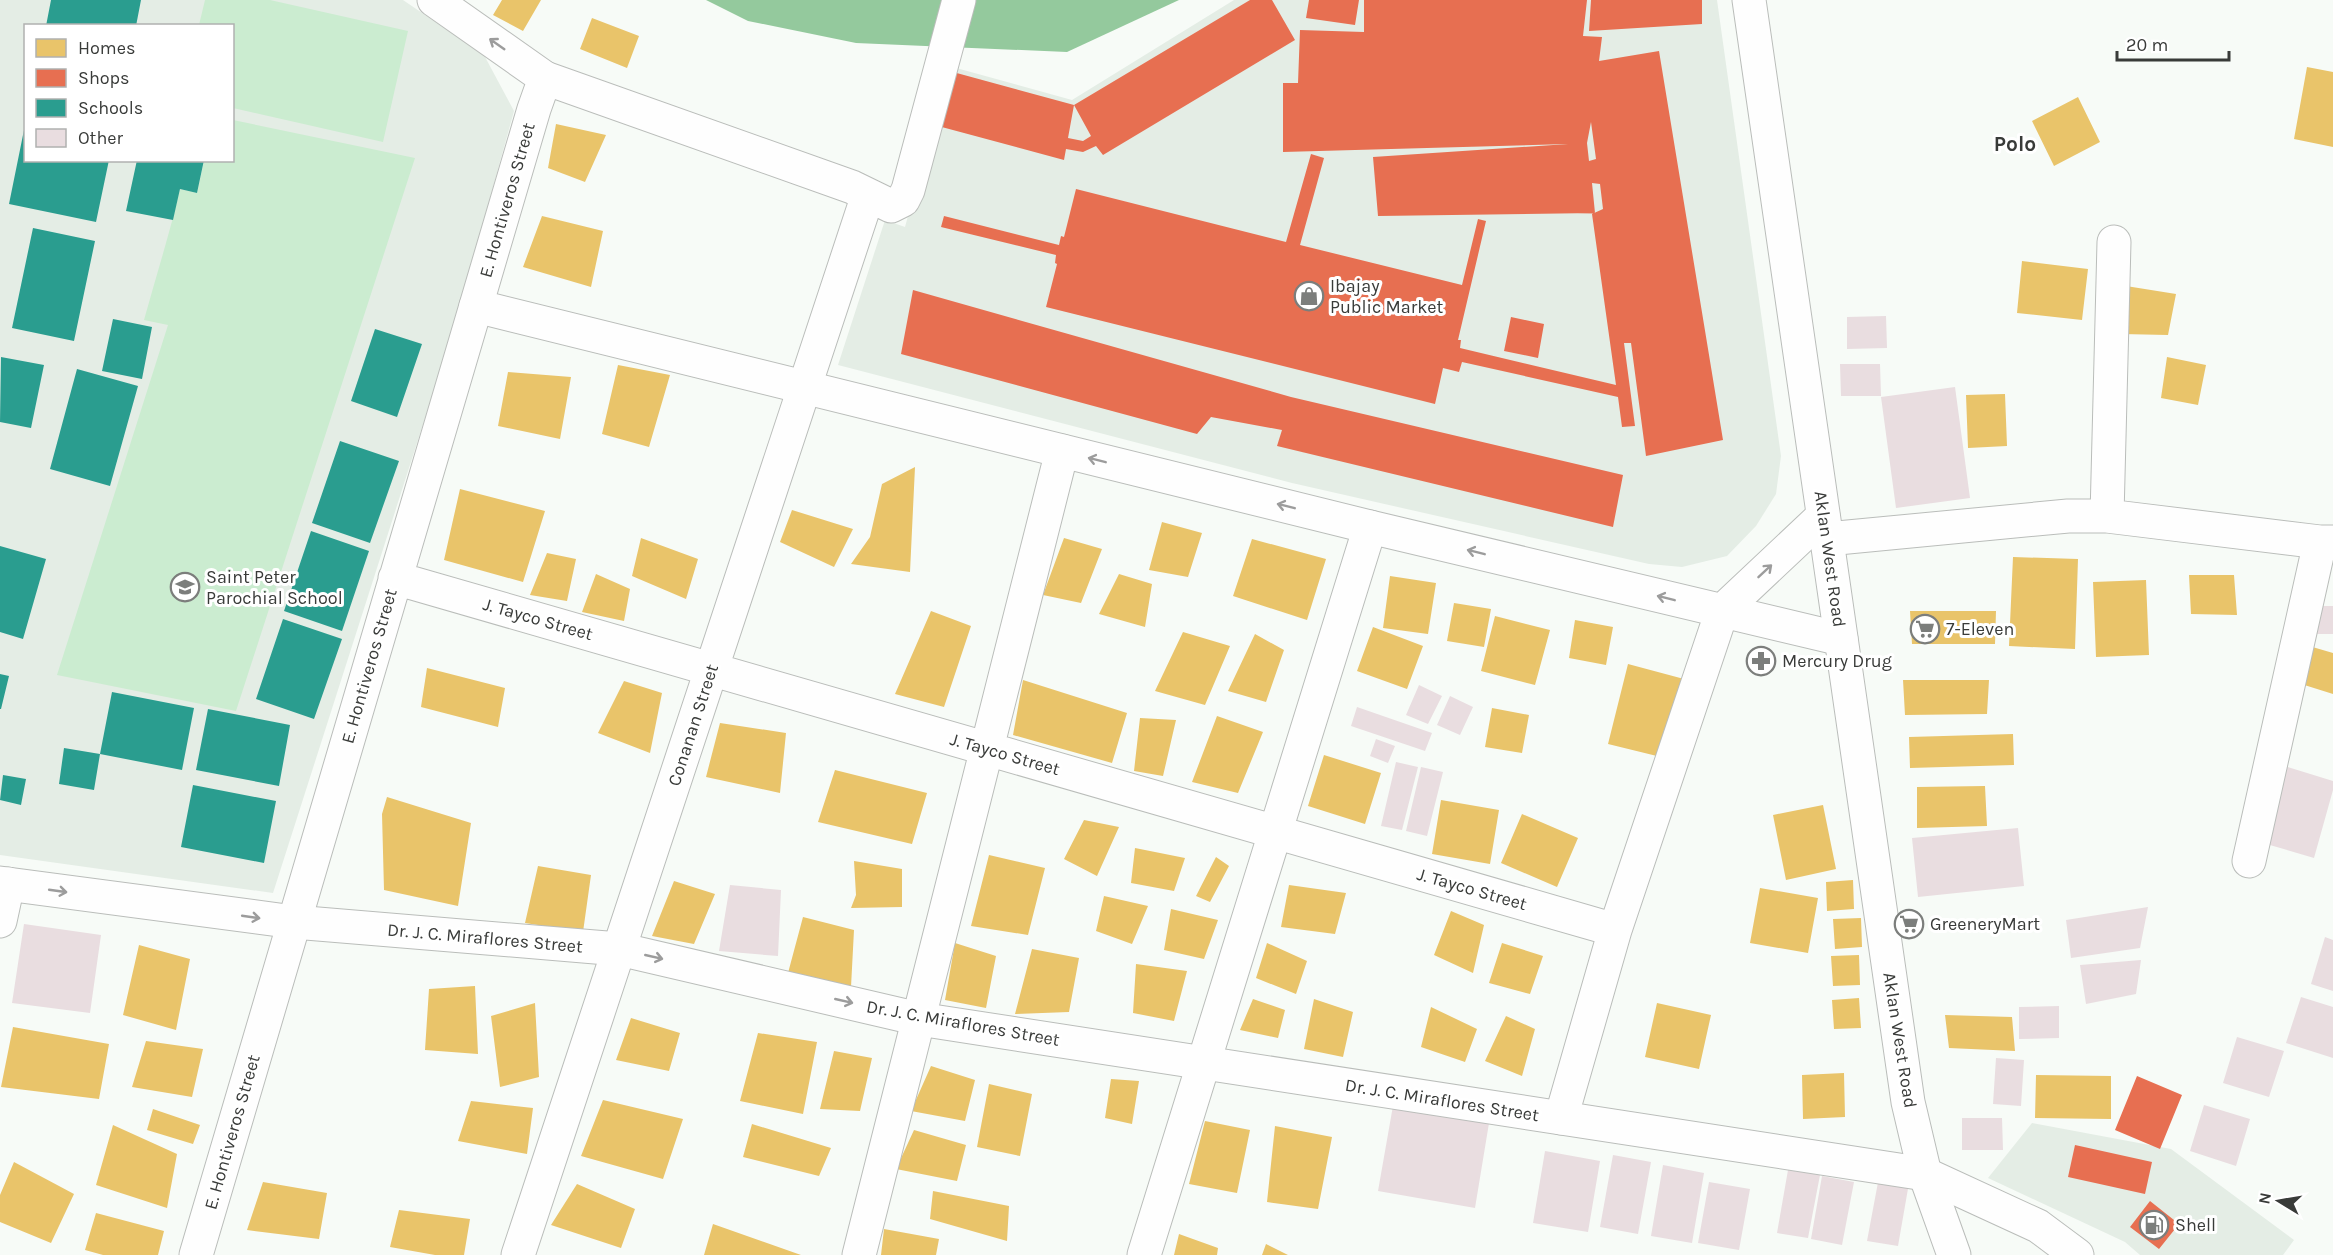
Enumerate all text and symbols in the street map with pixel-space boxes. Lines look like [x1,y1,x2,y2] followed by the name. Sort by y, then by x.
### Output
[24,24,234,162] legend
[2117,24,2230,62] scale bar
[2126,34,2168,56] text: 20 m
[78,37,135,59] text: Homes
[489,38,506,50] one-way arrow
[78,67,130,89] text: Shops
[78,97,143,119] text: Schools
[474,120,540,280] street label: E. Hontiveros Street
[78,127,123,149] text: Other
[1994,132,2036,156] district label: Polo
[1330,275,1444,318] place label: Ibajay Public Market
[1293,280,1325,312] shop icon: Ibajay Public Market
[1088,453,1107,465] one-way arrow
[1810,489,1850,629] street label: Aklan West Road
[1277,500,1296,512] one-way arrow
[1467,546,1486,558] one-way arrow
[1757,564,1772,578] one-way arrow
[206,566,343,609] place label: Saint Peter Parochial School
[169,571,201,603] school or university icon: Saint Peter Parochial School
[336,586,402,746] street label: E. Hontiveros Street
[1656,591,1675,603] one-way arrow
[481,593,596,645] street label: J. Tayco Street
[1909,613,1941,645] supermarket icon: 7-Eleven
[1946,618,2014,640] place label: 7-Eleven
[1745,645,1777,677] pharmacy icon: Mercury Drug
[1782,650,1892,672] place label: Mercury Drug
[663,661,723,789] street label: Conanan Street
[948,728,1063,780] street label: J. Tayco Street
[1415,863,1530,915] street label: J. Tayco Street
[48,886,67,897] one-way arrow
[1893,908,1925,940] supermarket icon: GreeneryMart
[241,911,261,922] one-way arrow
[1930,913,2040,935] place label: GreeneryMart
[386,918,584,958] street label: Dr. J. C. Miraflores Street
[644,951,663,963] one-way arrow
[1878,970,1922,1110] street label: Aklan West Road
[865,995,1062,1051] street label: Dr. J. C. Miraflores Street
[834,996,853,1008] one-way arrow
[199,1052,265,1212] street label: E. Hontiveros Street
[1343,1074,1541,1126] street label: Dr. J. C. Miraflores Street
[2249,1171,2309,1231] north arrow
[2254,1191,2275,1206] text: N
[2138,1209,2170,1241] fuel station icon: Shell
[2175,1214,2216,1236] place label: Shell

